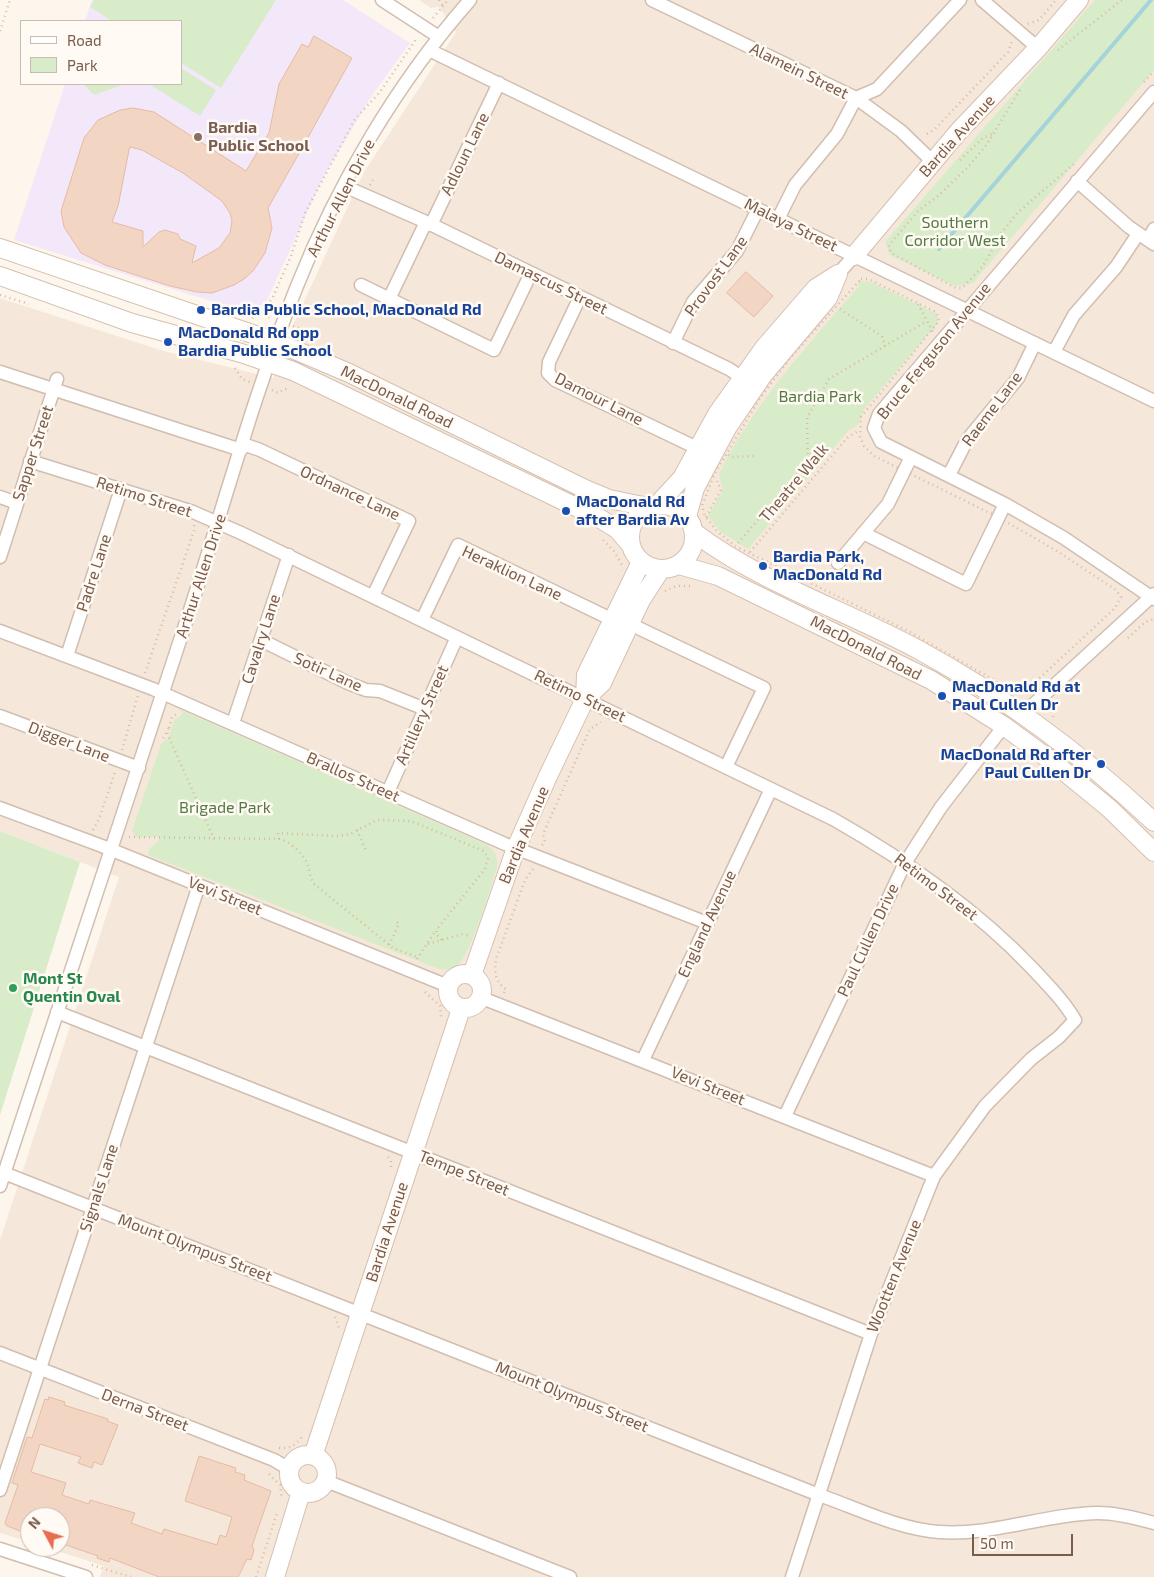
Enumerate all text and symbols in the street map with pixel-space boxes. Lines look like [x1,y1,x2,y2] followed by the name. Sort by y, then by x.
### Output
[20,20,182,85] legend
[67,31,102,49] text: Road
[747,39,851,103] street label: Alamein Street
[67,56,98,74] text: Park
[915,91,999,181] street label: Bardia Avenue
[437,109,493,199] street label: Adloun Lane
[208,118,309,156] place label: Bardia Public School
[192,131,204,143] marker: Bardia Public School
[303,136,379,260] street label: Arthur Allen Drive
[741,194,841,256] street label: Malaya Street
[905,213,1005,251] park label: Southern Corridor West
[680,232,752,320] street label: Provost Lane
[491,247,611,319] street label: Damascus Street
[873,279,995,423] street label: Bruce Ferguson Avenue
[211,300,482,320] place label: Bardia Public School, MacDonald Rd
[195,304,207,316] marker: Bardia Public School, MacDonald Rd
[178,323,332,361] place label: MacDonald Rd opp Bardia Public School
[162,336,174,348] marker: MacDonald Rd opp Bardia Public School
[338,361,456,433] street label: MacDonald Road
[958,368,1026,450] street label: Raeme Lane
[552,369,646,429] street label: Damour Lane
[778,387,862,407] park label: Bardia Park
[9,403,57,503] street label: Sapper Street
[755,440,833,526] street label: Theatre Walk
[297,461,403,525] street label: Ordnance Lane
[94,472,194,522] street label: Retimo Street
[576,492,689,530] place label: MacDonald Rd after Bardia Av
[560,505,572,517] marker: MacDonald Rd after Bardia Av
[172,511,230,641] street label: Arthur Allen Drive
[72,532,116,614] street label: Padre Lane
[459,541,565,605] street label: Heraklion Lane
[773,547,882,585] place label: Bardia Park, MacDonald Rd
[757,560,769,572] marker: Bardia Park, MacDonald Rd
[237,592,285,686] street label: Cavalry Lane
[807,612,925,684] street label: MacDonald Road
[291,648,365,696] street label: Sotir Lane
[391,662,453,768] street label: Artillery Street
[531,666,629,726] street label: Retimo Street
[952,677,1080,715] place label: MacDonald Rd at Paul Cullen Dr
[936,690,948,702] marker: MacDonald Rd at Paul Cullen Dr
[25,718,113,766] street label: Digger Lane
[940,745,1091,783] place label: MacDonald Rd after Paul Cullen Dr
[303,748,403,806] street label: Brallos Street
[1095,758,1107,770] marker: MacDonald Rd after Paul Cullen Dr
[495,783,553,887] street label: Bardia Avenue
[179,798,271,818] park label: Brigade Park
[890,849,982,925] street label: Retimo Street
[674,867,740,981] street label: England Avenue
[185,872,265,920] street label: Vevi Street
[833,880,903,1000] street label: Paul Cullen Drive
[23,969,120,1007] place label: Mont St Quentin Oval
[7,982,19,994] marker: Mont St Quentin Oval
[668,1062,748,1110] street label: Vevi Street
[76,1142,122,1234] street label: Signals Lane
[416,1146,512,1200] street label: Tempe Street
[362,1180,412,1284] street label: Bardia Avenue
[115,1210,275,1286] street label: Mount Olympus Street
[863,1217,925,1335] street label: Wootten Avenue
[493,1358,651,1436] street label: Mount Olympus Street
[99,1385,191,1435] street label: Derna Street
[20,1507,70,1557] north arrow
[24,1513,44,1532] text: N
[974,1524,1075,1556] scale bar
[980,1534,1014,1552] text: 50 m

